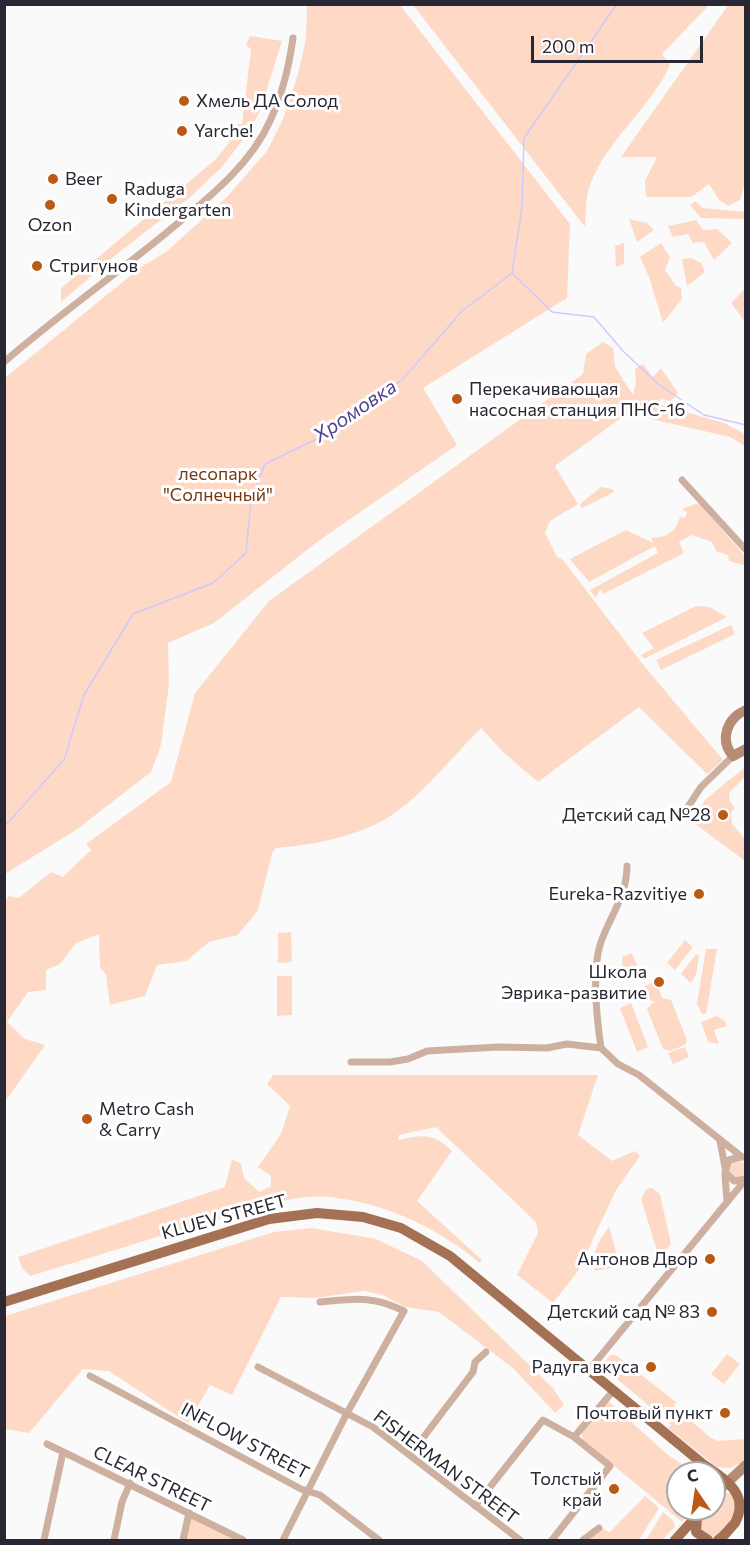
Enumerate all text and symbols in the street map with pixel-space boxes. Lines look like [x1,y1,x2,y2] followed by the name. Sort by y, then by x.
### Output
[534,24,706,62] scale bar
[542,35,595,57] text: 200 m
[196,90,338,112] place label: Хмель ДА Солод
[177,94,191,108] marker: Хмель ДА Солод
[194,120,253,142] place label: Yarche!
[175,124,189,138] marker: Yarche!
[65,168,103,190] place label: Beer
[46,172,60,186] marker: Beer
[124,178,231,220] place label: Raduga Kindergarten
[105,192,119,206] marker: Raduga Kindergarten
[43,198,57,212] marker: Ozon
[28,214,72,236] place label: Ozon
[49,255,138,277] place label: Стригунов
[30,259,44,273] marker: Стригунов
[309,374,401,448] water label: Хромовка
[469,378,685,420] place label: Перекачивающая насосная станция ПНС-16
[450,392,464,406] marker: Перекачивающая насосная станция ПНС-16
[163,463,273,506] park label: лесопарк "Солнечный"
[562,804,711,826] place label: Детский сад №28
[716,808,730,822] marker: Детский сад №28
[548,883,687,905] place label: Eureka-Razvitiye
[692,887,706,901] marker: Eureka-Razvitiye
[501,961,647,1004] place label: Школа Эврика-развитие
[652,975,666,989] marker: Школа Эврика-развитие
[99,1098,194,1140] place label: Metro Cash & Carry
[80,1112,94,1126] marker: Metro Cash & Carry
[159,1190,289,1244] street label: KLUEV STREET
[577,1248,698,1270] place label: Антонов Двор
[703,1252,717,1266] marker: Антонов Двор
[548,1301,700,1323] place label: Детский сад № 83
[705,1305,719,1319] marker: Детский сад № 83
[532,1356,639,1378] place label: Радуга вкуса
[644,1360,658,1374] marker: Радуга вкуса
[177,1398,313,1484] street label: INFLOW STREET
[576,1402,713,1424] place label: Почтовый пункт
[369,1406,523,1528] street label: FISHERMAN STREET
[718,1406,732,1420] marker: Почтовый пункт
[90,1441,214,1517] street label: CLEAR STREET
[666,1461,726,1521] north arrow
[685,1464,700,1485] text: С
[530,1468,602,1510] place label: Толстый край
[607,1482,621,1496] marker: Толстый край

